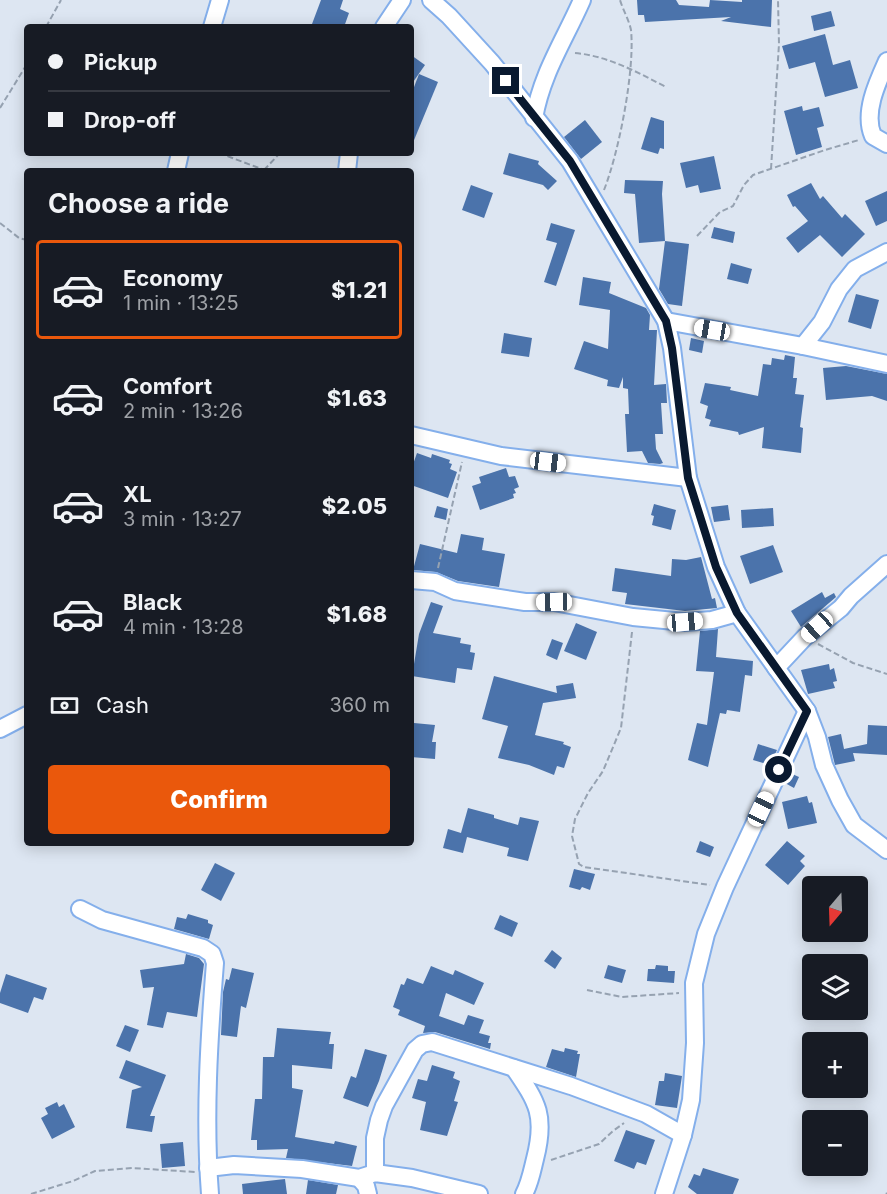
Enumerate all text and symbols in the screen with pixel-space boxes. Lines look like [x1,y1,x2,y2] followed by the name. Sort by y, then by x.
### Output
[84,49,158,75] text: Pickup
[492,67,519,94] route end
[84,107,176,133] text: Drop-off
[48,187,229,220] text: Choose a ride
[51,263,105,317] icon: car
[123,265,223,291] text: Economy
[331,277,387,303] text: $1.21
[123,291,239,315] text: 1 min · 13:25
[693,318,731,342] car
[51,371,105,425] icon: car
[123,373,212,399] text: Comfort
[327,385,387,411] text: $1.63
[123,399,243,423] text: 2 min · 13:26
[529,451,567,473] car
[51,479,105,533] icon: car
[123,481,152,507] text: XL
[322,493,387,519] text: $2.05
[123,507,242,531] text: 3 min · 13:27
[51,587,105,641] icon: car
[123,589,182,615] text: Black
[536,593,572,611] car
[327,601,387,627] text: $1.68
[798,608,836,646] car
[666,611,704,633] car
[123,615,244,639] text: 4 min · 13:28
[48,689,81,722] icon: cash
[96,692,149,718] text: Cash
[329,693,390,717] text: 360 m
[765,756,792,783] route start
[48,765,390,834] button: Confirm
[745,789,777,829] car
[802,876,868,942] north arrow
[802,876,868,1176] map controls
[802,954,868,1020] button: layers
[802,1032,868,1098] button: +
[802,1110,868,1176] button: −

